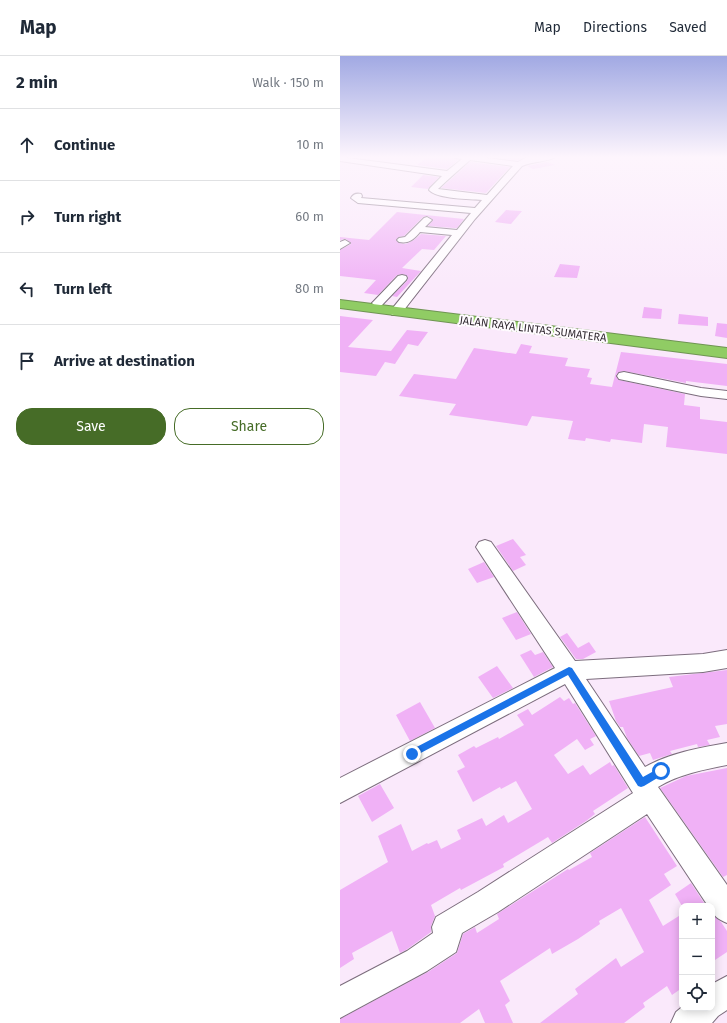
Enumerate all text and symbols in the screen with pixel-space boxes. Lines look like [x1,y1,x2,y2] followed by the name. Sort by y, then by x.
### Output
[20,16,57,39] text: Map
[534,19,561,36] text: Map
[583,19,647,36] text: Directions
[669,19,707,36] text: Saved
[16,72,58,93] text: 2 min
[252,75,324,90] text: Walk · 150 m
[16,134,38,156] icon: ahead
[54,136,115,154] text: Continue
[297,137,324,152] text: 10 m
[16,206,38,228] icon: right
[54,208,121,226] text: Turn right
[295,209,324,224] text: 60 m
[16,278,38,300] icon: left
[54,280,112,298] text: Turn left
[295,281,324,296] text: 80 m
[459,314,608,345] street label: JALAN RAYA LINTAS SUMATERA
[16,350,38,372] icon: arrive
[54,352,195,370] text: Arrive at destination
[16,408,166,445] button: Save
[174,408,324,445] button: Share
[403,745,421,763] route end
[652,762,670,780] route start
[679,903,715,1011] map controls
[679,903,715,939] button: +
[679,939,715,975] button: −
[679,975,715,1011] button: locate

